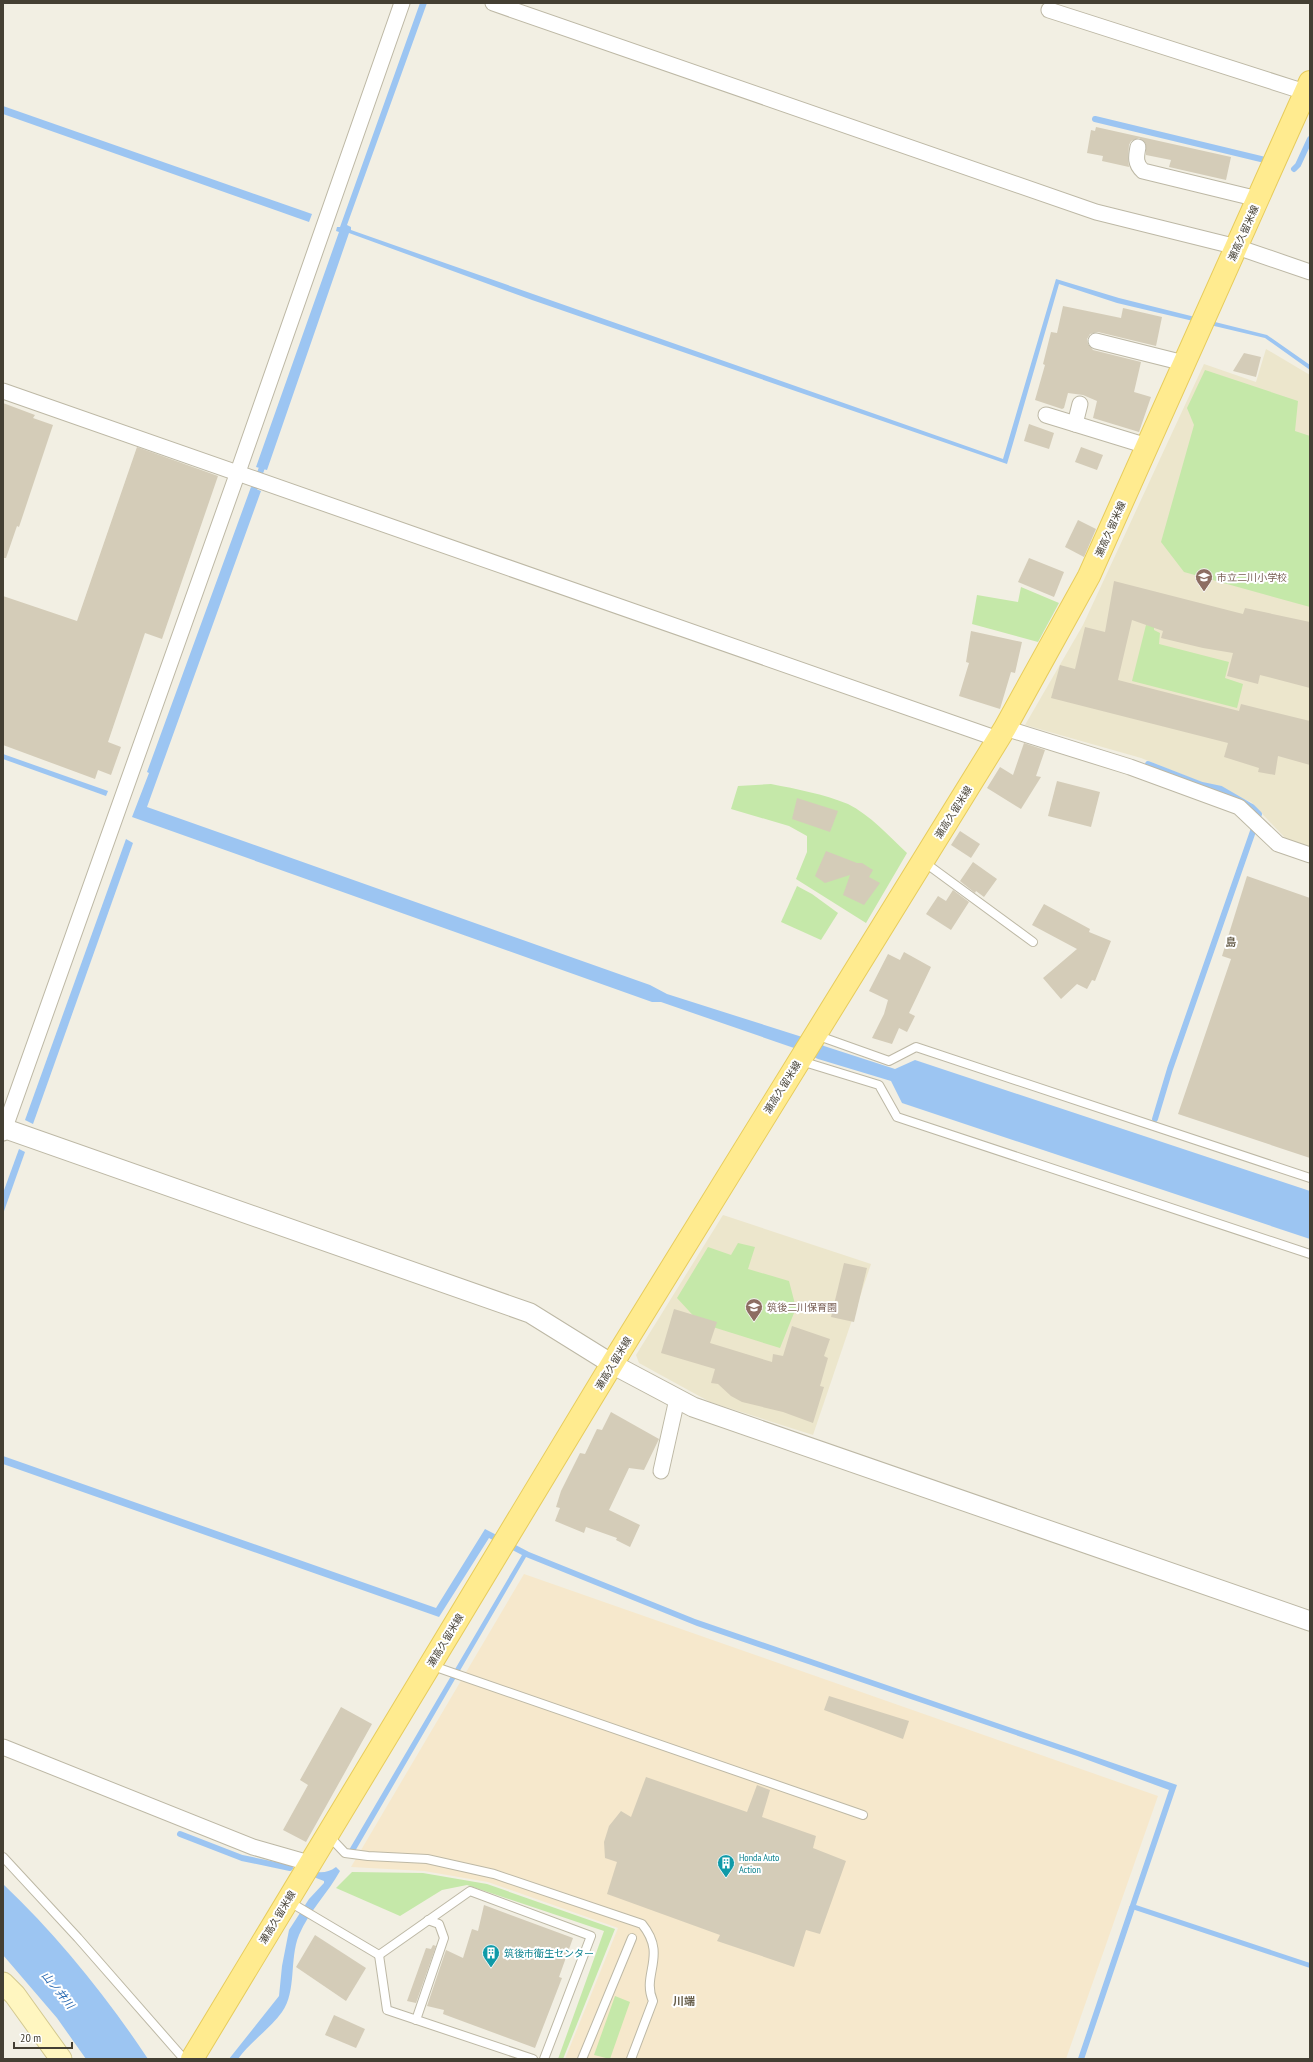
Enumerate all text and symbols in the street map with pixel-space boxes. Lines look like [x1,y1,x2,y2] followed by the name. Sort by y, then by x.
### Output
[1225,203,1262,263] street label: 瀬高久留米線
[1092,499,1129,559] street label: 瀬高久留米線
[1194,567,1214,592] school or university icon: 市立二川小学校
[1217,571,1287,584] place label: 市立二川小学校
[932,783,975,841] street label: 瀬高久留米線
[1226,935,1237,949] district label: 島
[761,1058,804,1116] street label: 瀬高久留米線
[744,1297,764,1322] school or university icon: 筑後二川保育園
[767,1301,837,1314] place label: 筑後二川保育園
[592,1334,634,1392] street label: 瀬高久留米線
[424,1611,466,1669] street label: 瀬高久留米線
[739,1851,779,1876] place label: Honda Auto Action
[716,1853,736,1878] building icon: Honda Auto Action
[256,1888,298,1946] street label: 瀬高久留米線
[481,1943,501,1968] building icon: 筑後市衛生センター
[504,1947,594,1960] place label: 筑後市衛生センター
[39,1968,78,2012] water label: 山ノ井川
[673,1994,695,2008] district label: 川端
[14,2024,72,2050] scale bar
[20,2030,41,2045] text: 20 m

